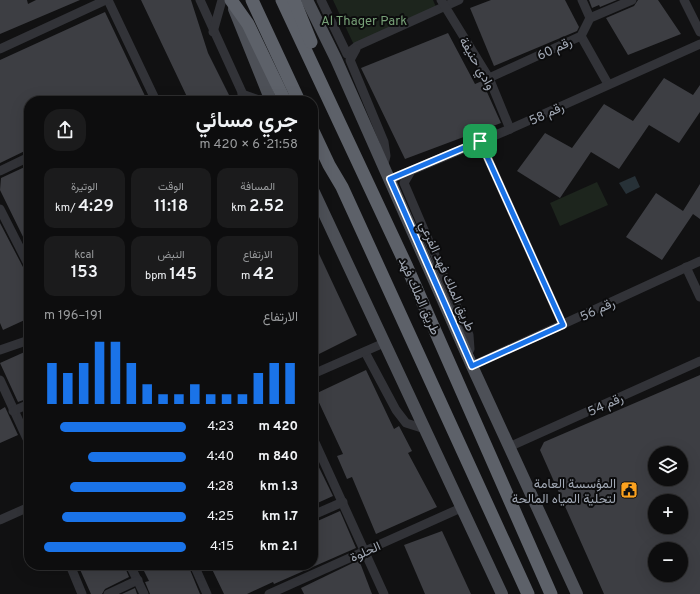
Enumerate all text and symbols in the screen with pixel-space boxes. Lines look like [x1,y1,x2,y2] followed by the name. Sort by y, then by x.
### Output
[321,14,407,30] park label: Al Thager Park
[454,35,498,94] street label: وادي حنيفة
[535,35,575,65] street label: رقم 60
[527,100,567,130] street label: رقم 58
[195,108,298,135] text: جري مسائي
[44,109,86,151] button: share
[463,124,497,158] pin
[469,130,491,152] icon: arrive
[199,137,298,153] text: 21:58 · 6 × 420 m
[71,180,98,194] text: الوتيرة
[158,180,184,194] text: الوقت
[240,180,275,194] text: المسافة
[78,196,114,218] text: 4:29
[154,196,188,218] text: 11:18
[249,196,284,218] text: 2.52
[55,201,78,215] text: /km
[231,201,249,215] text: km
[417,219,479,333] street label: طريق الملك فهد الفرعي
[75,248,94,262] text: kcal
[157,248,185,262] text: النبض
[243,248,273,262] text: الارتفاع
[396,255,444,337] street label: طريق الملك فهد
[71,262,98,284] text: 153
[169,264,197,286] text: 145
[253,264,274,286] text: 42
[145,269,169,283] text: bpm
[241,269,253,283] text: m
[578,296,618,326] street label: رقم 56
[44,308,103,324] text: 191–196 m
[263,310,298,326] text: الارتفاع
[586,391,626,421] street label: رقم 54
[207,419,234,435] text: 4:23
[259,419,298,435] text: 420 m
[648,446,688,582] map controls
[648,446,688,486] button: layers
[207,449,234,465] text: 4:40
[258,449,298,465] text: 840 m
[512,477,616,508] place label: المؤسسة العامة لتحلية المياه المالحة
[207,479,234,495] text: 4:28
[260,479,298,495] text: 1.3 km
[619,480,639,500] public building icon: المؤسسة العامة لتحلية المياه المالحة
[648,494,688,534] button: +
[207,509,234,525] text: 4:25
[262,509,298,525] text: 1.7 km
[210,539,234,555] text: 4:15
[260,539,298,555] text: 2.1 km
[348,539,383,567] street label: الحلوة
[648,542,688,582] button: −

